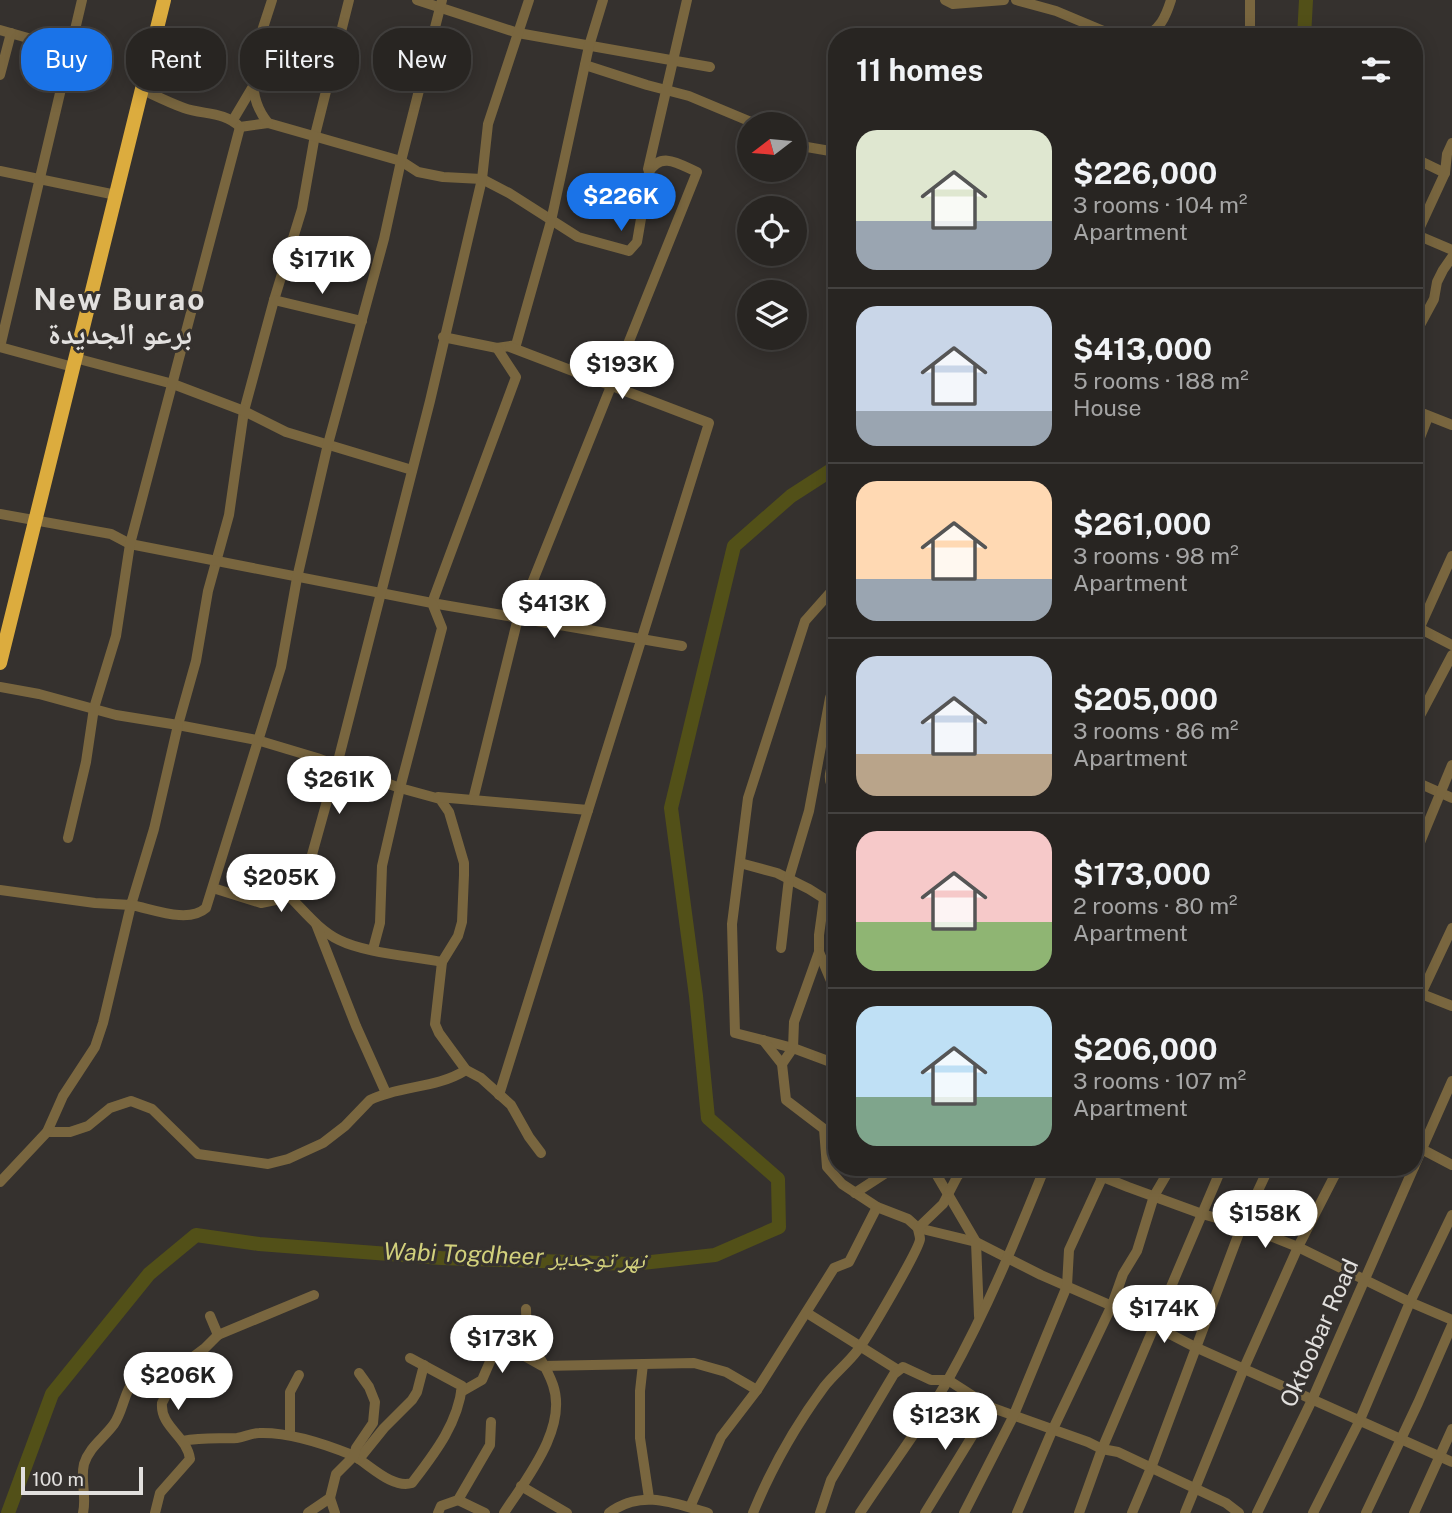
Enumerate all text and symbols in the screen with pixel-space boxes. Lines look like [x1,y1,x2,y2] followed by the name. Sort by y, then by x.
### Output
[21,28,112,91] chip: Buy
[126,28,226,91] chip: Rent
[240,28,359,91] chip: Filters
[373,28,471,91] chip: New
[1357,51,1395,89] icon: filters
[856,52,983,88] text: 11 homes
[737,112,807,182] north arrow
[737,112,807,350] map controls
[1073,155,1217,191] text: $226,000
[912,158,996,242] icon: home
[572,174,670,233] pin: $226K
[583,182,659,209] text: $226K
[1073,191,1247,218] text: 3 rooms · 104 m²
[737,196,807,266] button: locate
[1073,218,1188,245] text: Apartment
[273,236,371,296] pin: $171K
[289,245,355,272] text: $171K
[737,280,807,350] button: layers
[34,281,206,351] district label: New Burao برعو الجديدة
[1073,331,1212,367] text: $413,000
[912,334,996,418] icon: home
[573,342,671,401] pin: $193K
[586,350,658,377] text: $193K
[1073,367,1249,394] text: 5 rooms · 188 m²
[1073,394,1141,421] text: House
[1073,506,1211,542] text: $261,000
[912,509,996,593] icon: home
[1073,542,1239,569] text: 3 rooms · 98 m²
[1073,569,1188,596] text: Apartment
[505,580,603,640] pin: $413K
[518,589,590,616] text: $413K
[1073,681,1218,717] text: $205,000
[912,684,996,768] icon: home
[1073,717,1239,744] text: 3 rooms · 86 m²
[1073,744,1188,771] text: Apartment
[290,756,388,816] pin: $261K
[303,765,375,792] text: $261K
[232,855,330,914] pin: $205K
[1073,856,1211,892] text: $173,000
[912,859,996,943] icon: home
[242,863,320,890] text: $205K
[1073,892,1238,919] text: 2 rooms · 80 m²
[1073,919,1188,946] text: Apartment
[1073,1031,1218,1067] text: $206,000
[912,1034,996,1118] icon: home
[1073,1067,1246,1094] text: 3 rooms · 107 m²
[1073,1094,1188,1121] text: Apartment
[1216,1190,1314,1250] pin: $158K
[1229,1199,1301,1226] text: $158K
[383,1236,649,1274] water label: Wabi Togdheer نهر توجدير
[1274,1255,1363,1411] street label: Oktoobar Road
[1115,1286,1213,1345] pin: $174K
[1128,1294,1200,1321] text: $174K
[453,1316,551,1375] pin: $173K
[466,1324,538,1351] text: $173K
[129,1352,227,1412] pin: $206K
[140,1361,216,1388] text: $206K
[896,1392,994,1452] pin: $123K
[909,1401,981,1428] text: $123K
[21,1464,144,1496] scale bar
[32,1468,84,1490] text: 100 m

